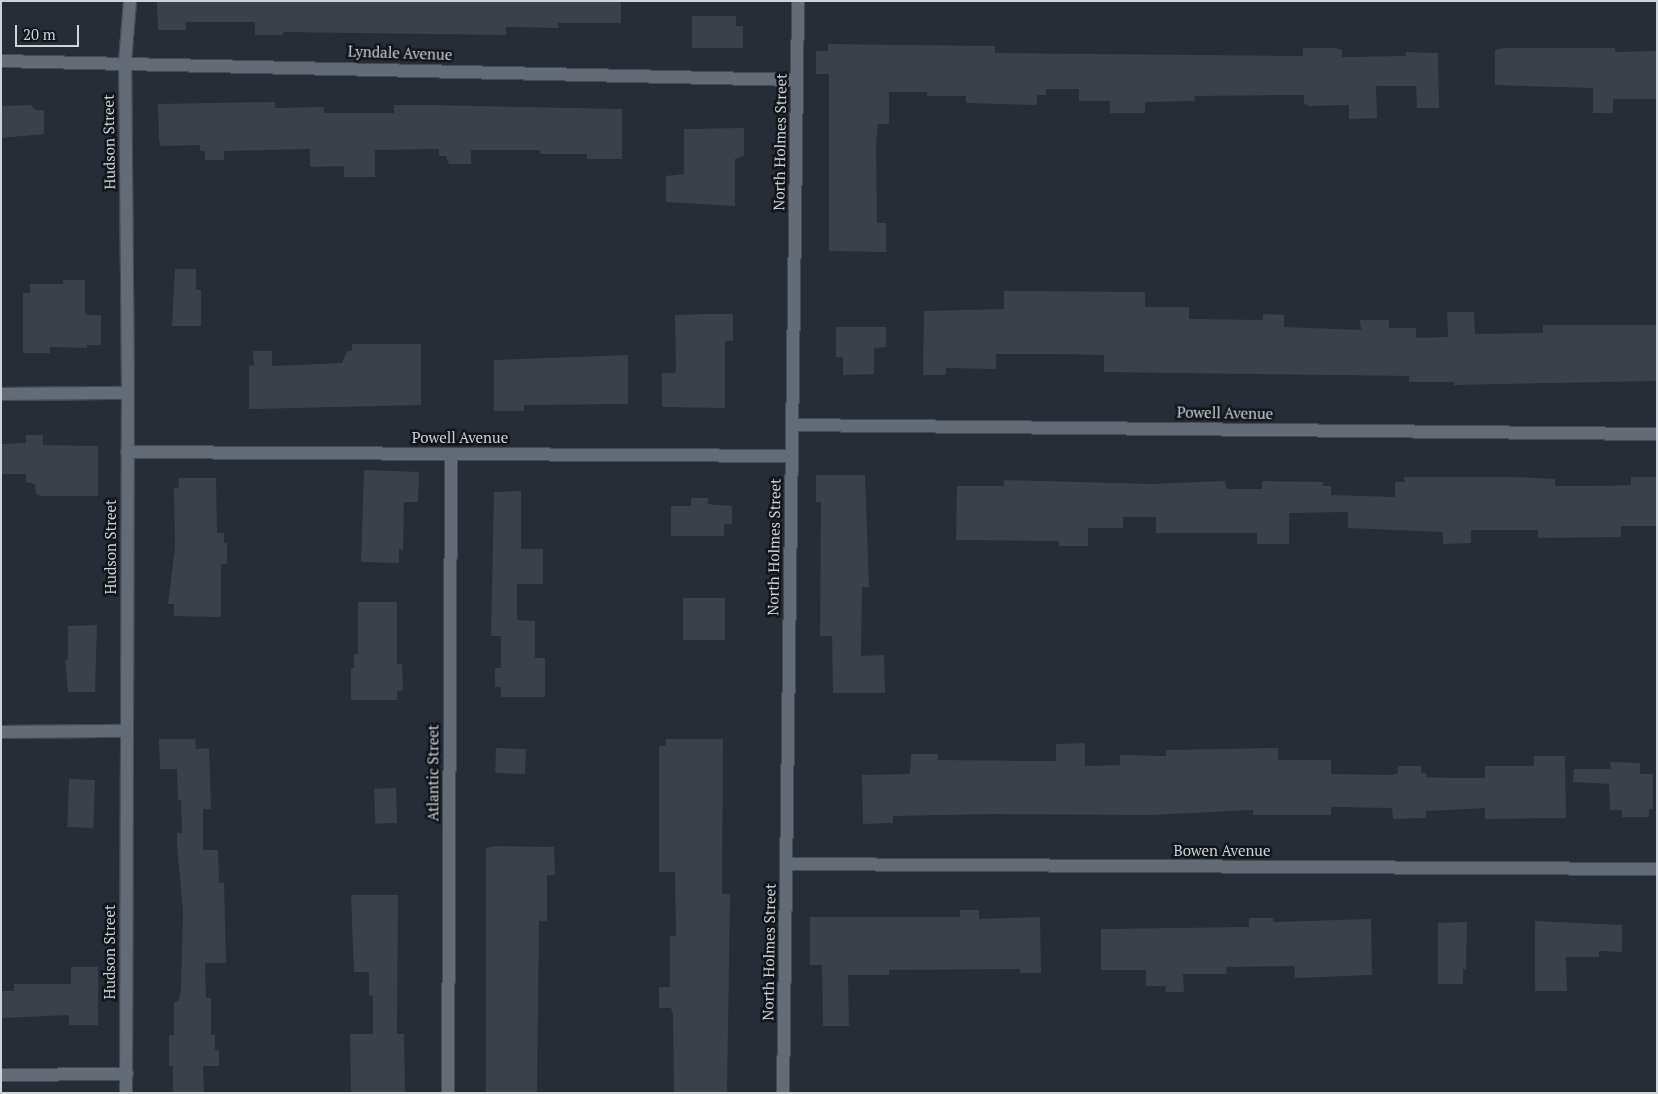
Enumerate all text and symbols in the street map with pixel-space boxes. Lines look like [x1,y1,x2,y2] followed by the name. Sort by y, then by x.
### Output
[18,15,81,47] scale bar
[23,24,56,44] text: 20 m
[347,42,453,64] street label: Lyndale Avenue
[770,73,790,211] street label: North Holmes Street
[99,94,119,190] street label: Hudson Street
[1177,403,1273,423] street label: Powell Avenue
[412,429,508,447] street label: Powell Avenue
[764,478,784,616] street label: North Holmes Street
[102,499,120,595] street label: Hudson Street
[424,725,442,821] street label: Atlantic Street
[1173,842,1271,860] street label: Bowen Avenue
[759,883,779,1021] street label: North Holmes Street
[101,904,119,1000] street label: Hudson Street

